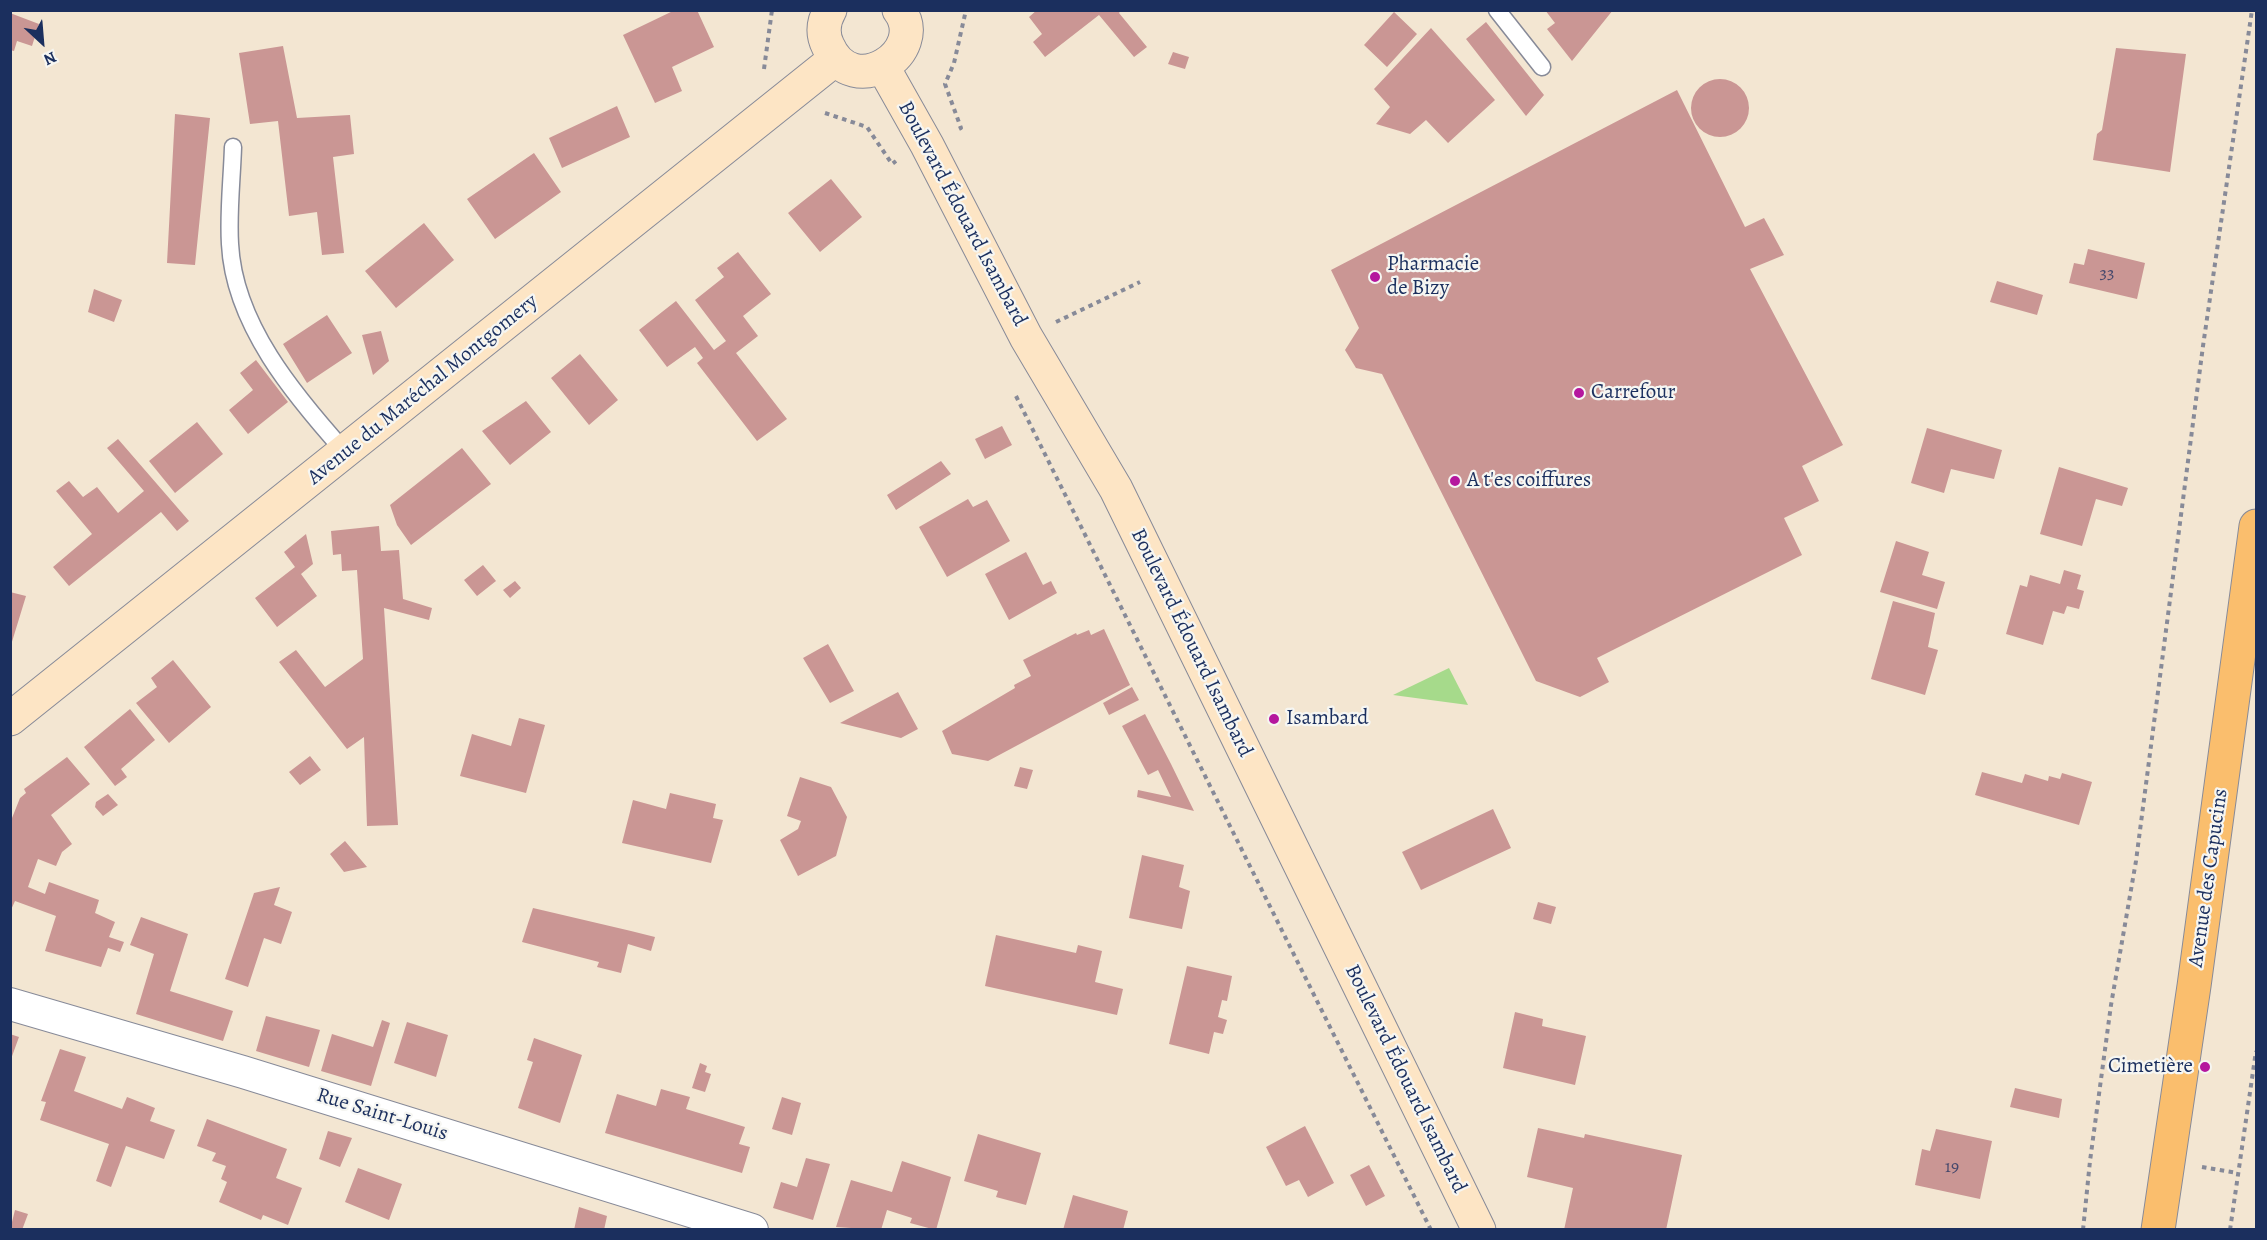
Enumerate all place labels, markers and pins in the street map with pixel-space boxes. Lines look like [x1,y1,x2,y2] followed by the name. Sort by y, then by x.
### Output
[1387,252,1479,302] place label: Pharmacie de Bizy
[1368,270,1382,284] marker: Pharmacie de Bizy
[1591,380,1676,406] place label: Carrefour
[1572,386,1586,400] marker: Carrefour
[1467,468,1591,494] place label: A t'es coiffures
[1448,474,1462,488] marker: A t'es coiffures
[1286,706,1368,732] place label: Isambard
[1267,712,1281,726] marker: Isambard
[2108,1054,2193,1080] place label: Cimetière
[2198,1060,2212,1074] marker: Cimetière

